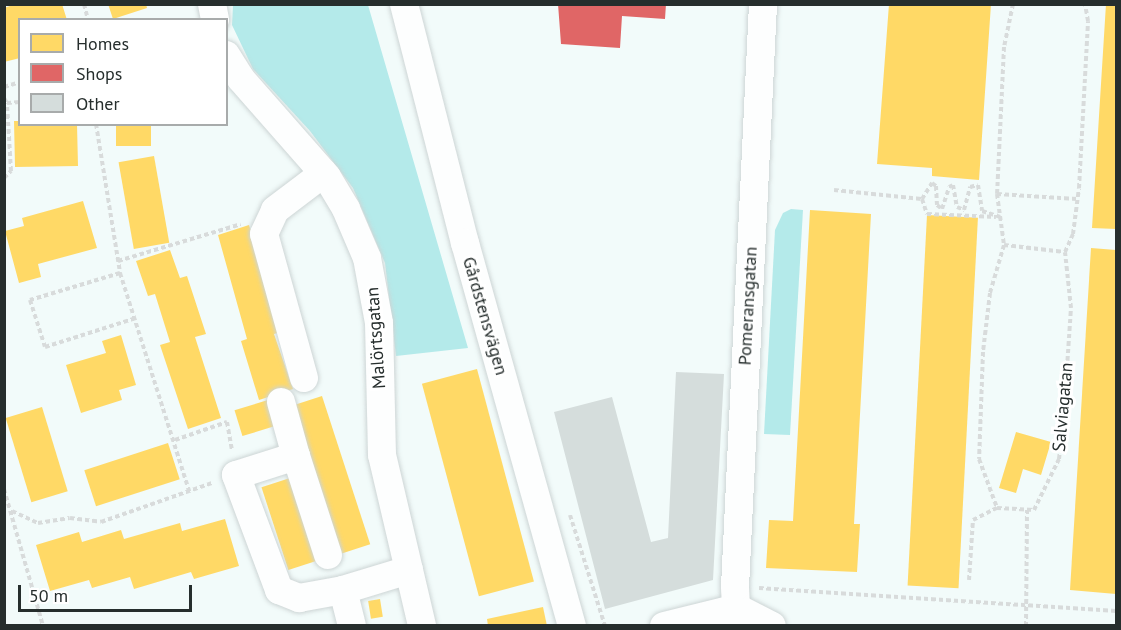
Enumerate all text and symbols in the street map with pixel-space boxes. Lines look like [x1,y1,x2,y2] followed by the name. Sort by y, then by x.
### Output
[18,18,228,126] legend
[76,32,129,55] text: Homes
[76,62,122,85] text: Shops
[76,92,120,115] text: Other
[734,246,762,366] street label: Pomeransgatan
[458,254,512,378] street label: Gårdstensvägen
[362,286,390,390] street label: Malörtsgatan
[1048,361,1078,453] street label: Salviagatan
[21,573,195,611] scale bar
[29,584,68,607] text: 50 m

